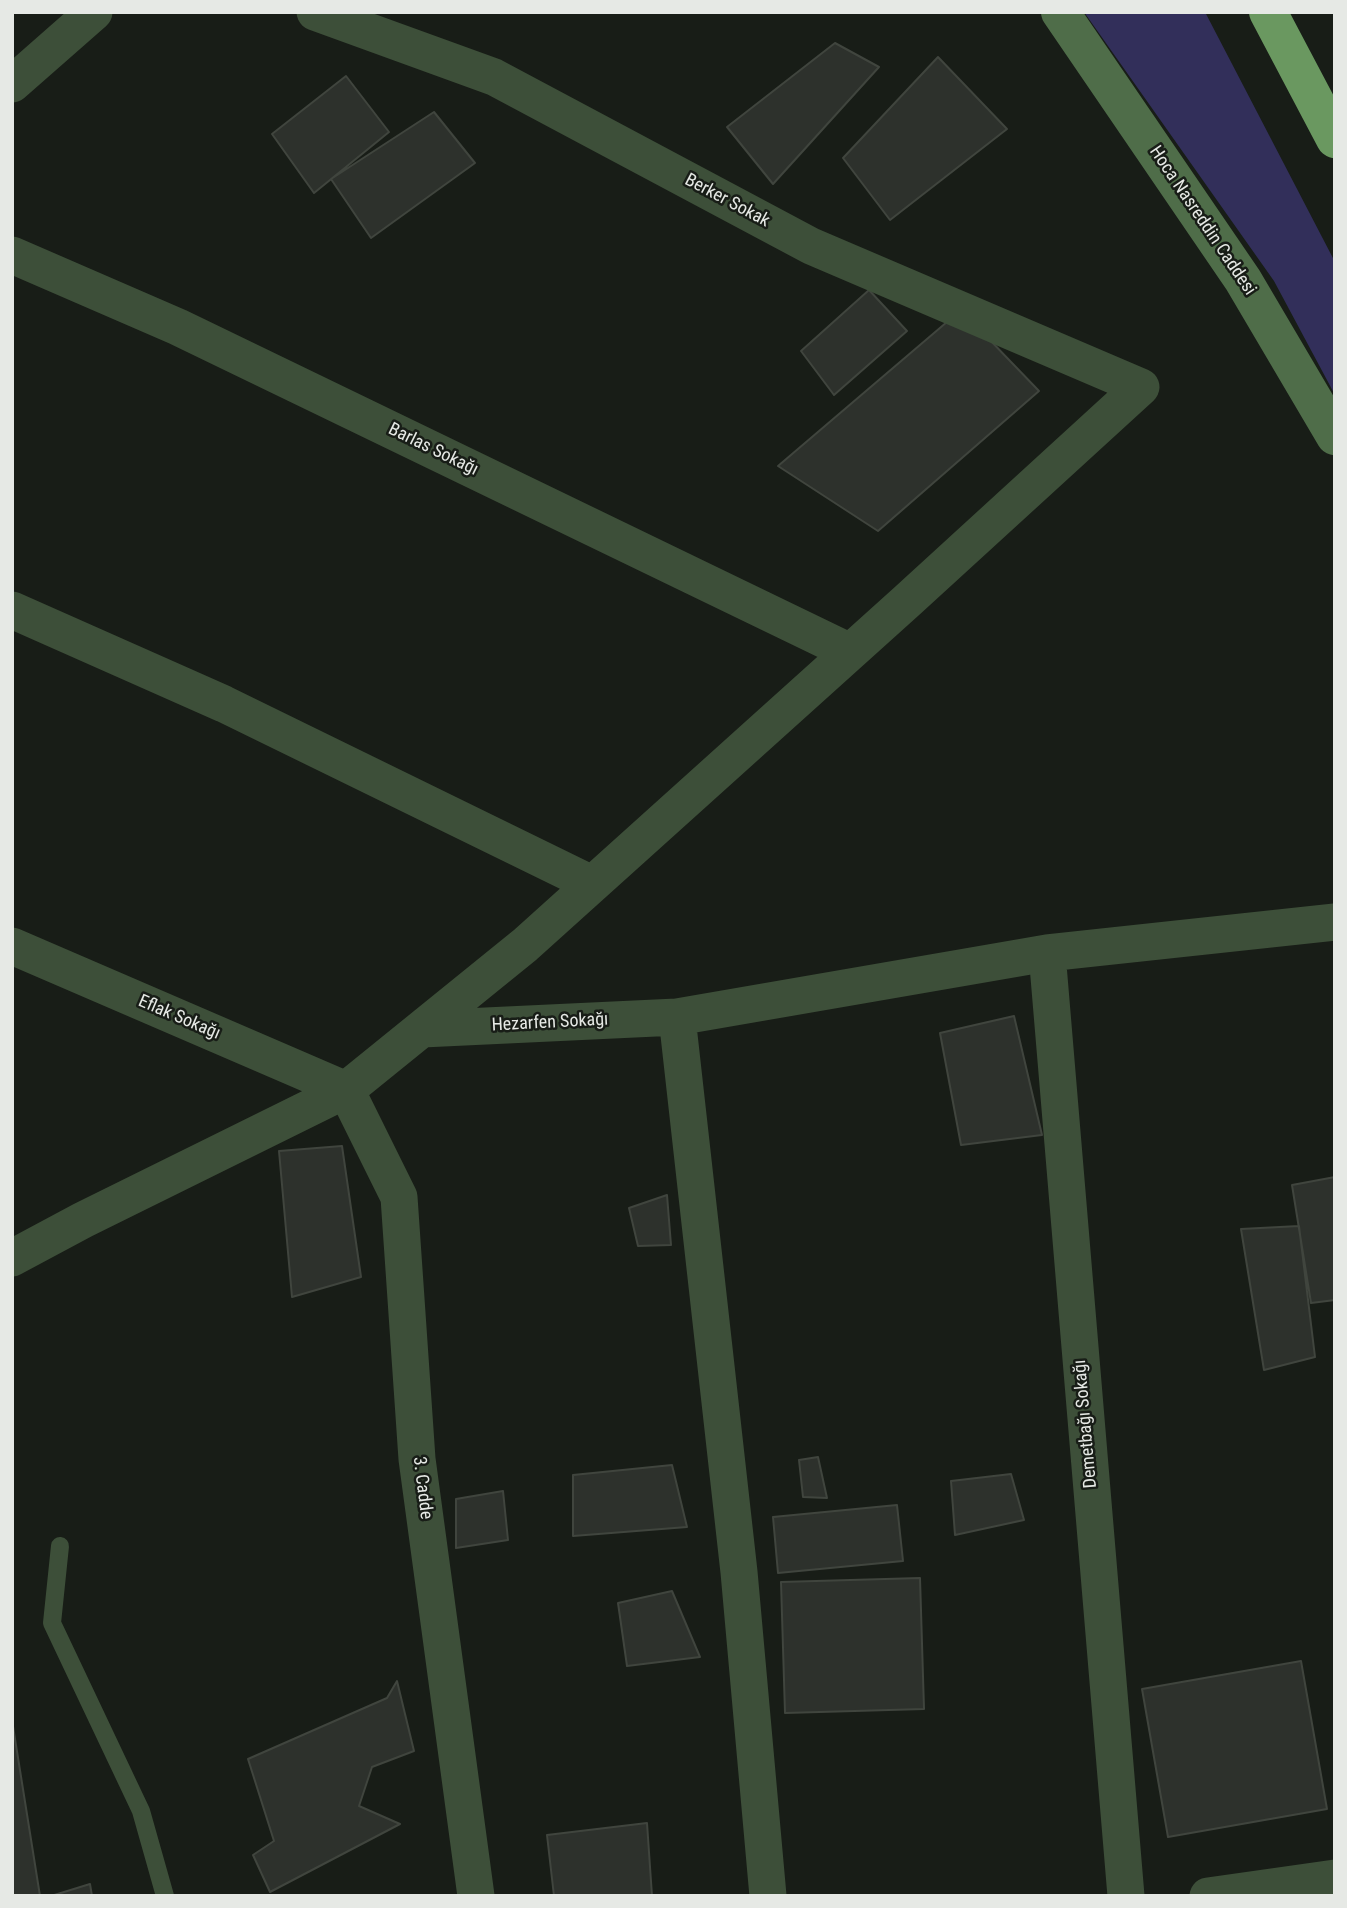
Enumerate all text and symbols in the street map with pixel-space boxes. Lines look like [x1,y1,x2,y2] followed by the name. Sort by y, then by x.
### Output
[1144,142,1260,300] street label: Hoca Nasreddin Caddesi
[681,170,773,232] street label: Berker Sokak
[385,419,481,481] street label: Barlas Sokağı
[135,991,223,1045] street label: Eflak Sokağı
[491,1009,609,1037] street label: Hezarfen Sokağı
[1070,1359,1102,1489] street label: Demetbağı Sokağı
[407,1455,437,1521] street label: 3. Cadde

